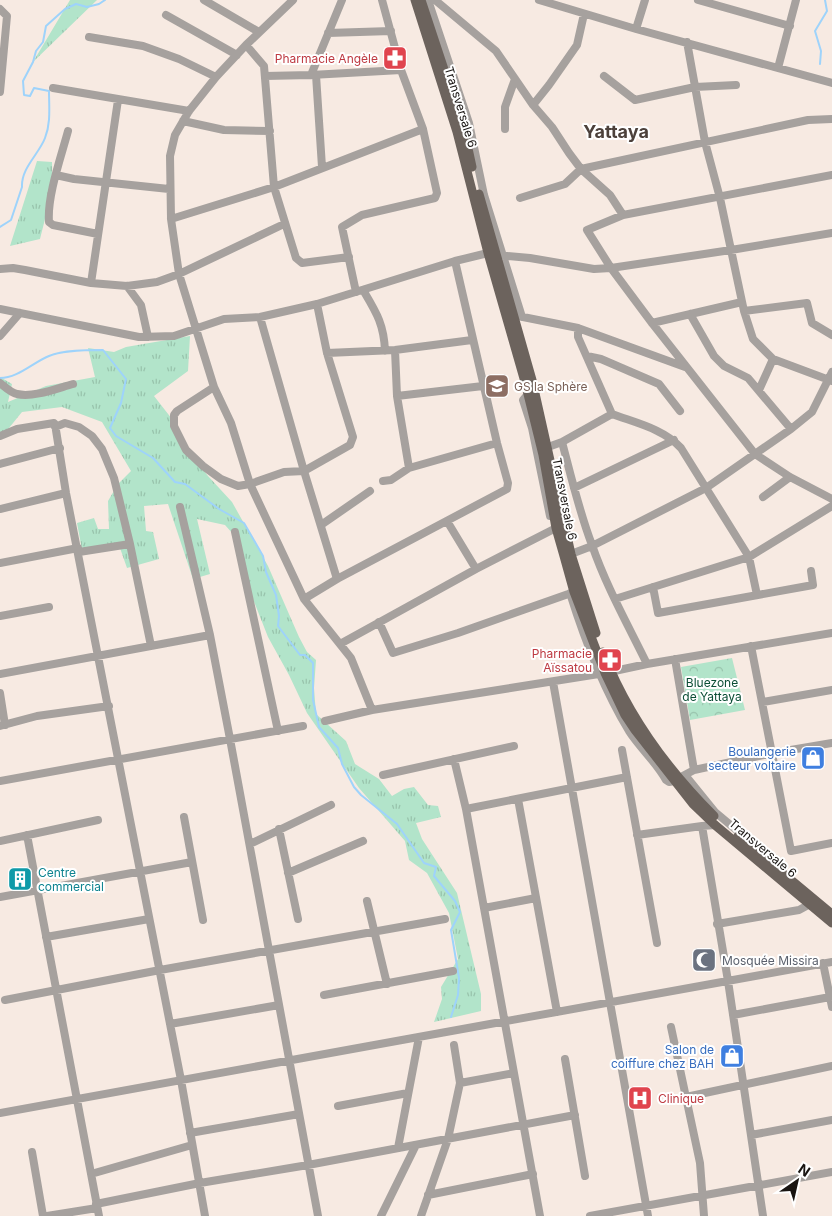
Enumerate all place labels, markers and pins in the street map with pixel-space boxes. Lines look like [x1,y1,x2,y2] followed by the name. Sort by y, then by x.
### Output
[382,45,408,71] pharmacy icon: Pharmacie Angèle
[275,51,378,66] place label: Pharmacie Angèle
[484,373,510,399] school or university icon: GS la Sphère
[514,379,588,394] place label: GS la Sphère
[532,646,592,675] place label: Pharmacie Aïssatou
[597,647,623,673] pharmacy icon: Pharmacie Aïssatou
[708,744,796,773] place label: Boulangerie secteur voltaire
[800,745,826,771] shop icon: Boulangerie secteur voltaire
[38,865,104,894] place label: Centre commercial
[7,866,33,892] building icon: Centre commercial
[691,947,717,973] mosque icon: Mosquée Missira
[722,953,819,968] place label: Mosquée Missira
[611,1042,714,1071] place label: Salon de coiffure chez BAH
[719,1043,745,1069] shop icon: Salon de coiffure chez BAH
[627,1085,653,1111] hospital icon: Clinique
[658,1091,704,1106] place label: Clinique

